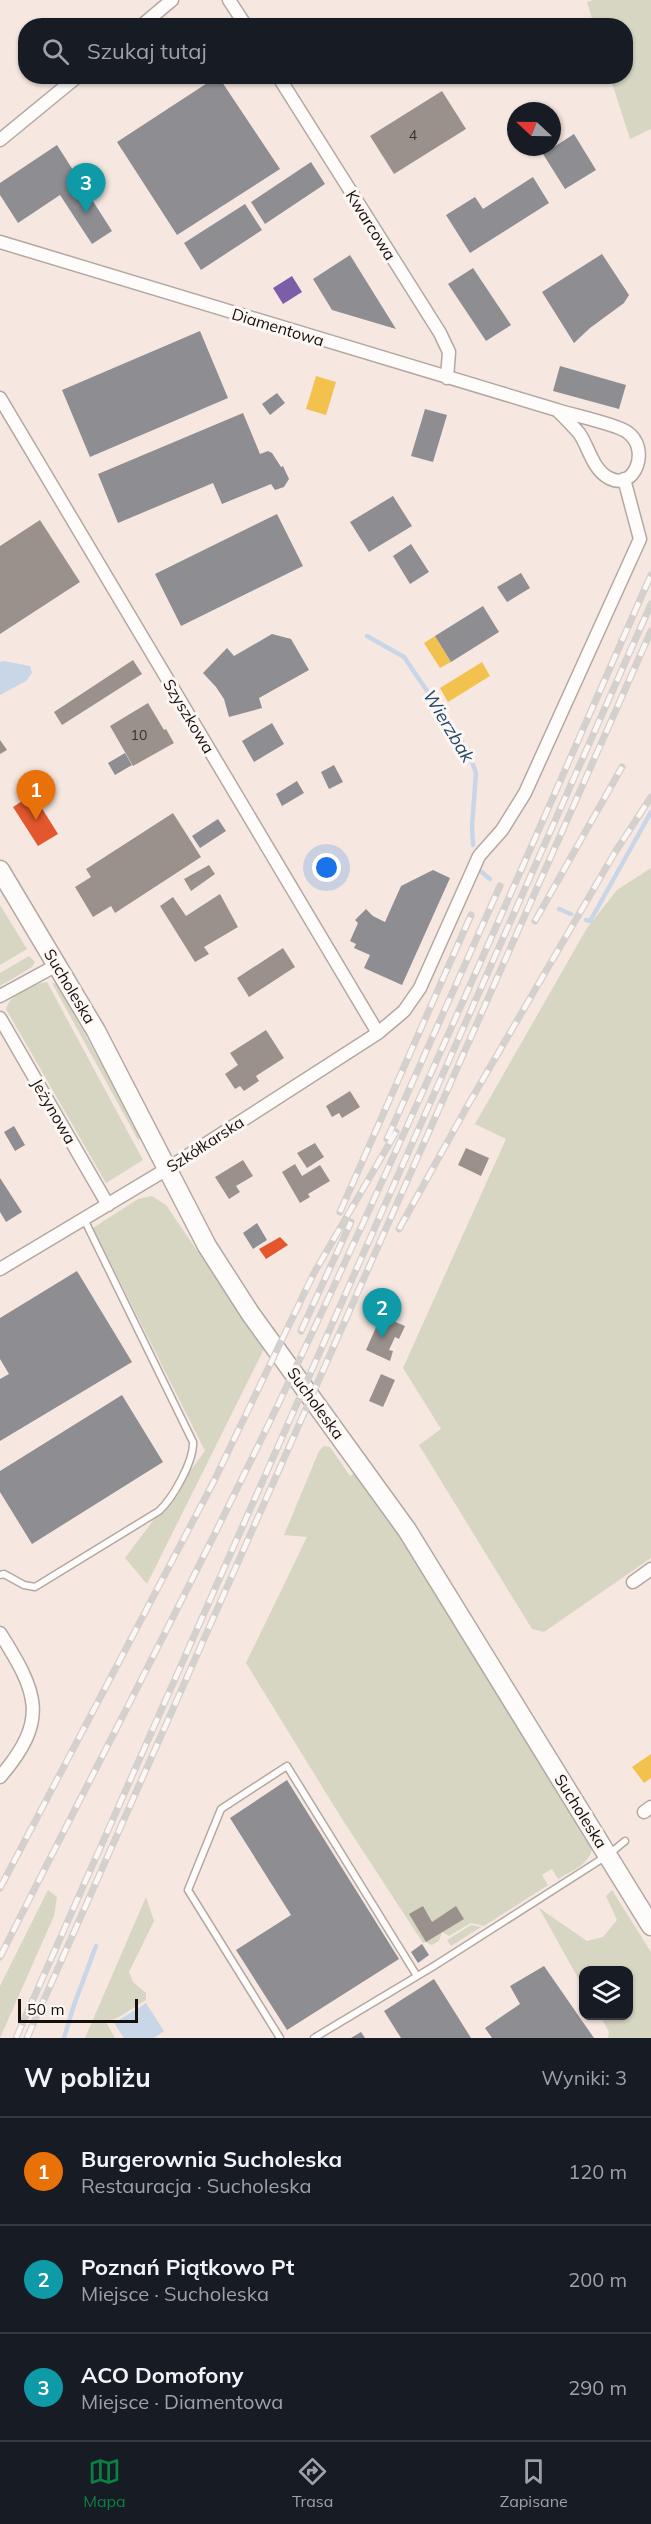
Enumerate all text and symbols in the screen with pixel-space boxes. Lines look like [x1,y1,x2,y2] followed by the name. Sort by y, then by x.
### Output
[18,18,633,84] search box
[39,35,72,68] icon: search
[87,37,207,65] text: Szukaj tutaj
[507,102,561,156] north arrow
[409,126,418,144] house number: 4
[66,164,106,213] pin: 3
[342,186,400,264] street label: Kwarcowa
[229,303,327,351] street label: Diamentowa
[159,675,219,757] street label: Szyszkowa
[418,685,480,767] water label: Wierzbak
[131,726,147,744] house number: 10
[16,770,56,820] pin: 1
[312,853,341,882] your location
[40,945,100,1027] street label: Sucholeska
[27,1075,81,1147] street label: Jeżynowa
[162,1112,248,1176] street label: Szkółkarska
[362,1288,401,1338] pin: 2
[283,1363,349,1443] street label: Sucholeska
[550,1770,612,1852] street label: Sucholeska
[579,1966,633,2020] map controls
[579,1966,633,2020] button: layers
[18,1996,138,2024] scale bar
[27,1999,64,2019] text: 50 m
[24,2061,151,2094] text: W pobliżu
[541,2065,627,2090] text: Wyniki: 3
[81,2145,342,2173] text: Burgerownia Sucholeska
[38,2159,50,2184] text: 1
[568,2159,627,2184] text: 120 m
[81,2173,312,2198] text: Restauracja · Sucholeska
[81,2253,294,2281] text: Poznań Piątkowo Pt
[38,2267,50,2292] text: 2
[568,2267,627,2292] text: 200 m
[81,2281,269,2306] text: Miejsce · Sucholeska
[81,2361,244,2389] text: ACO Domofony
[38,2375,50,2400] text: 3
[568,2375,627,2400] text: 290 m
[81,2389,283,2414] text: Miejsce · Diamentowa
[83,2455,126,2511] tab: Mapa
[292,2455,333,2511] tab: Trasa
[500,2455,568,2511] tab: Zapisane

